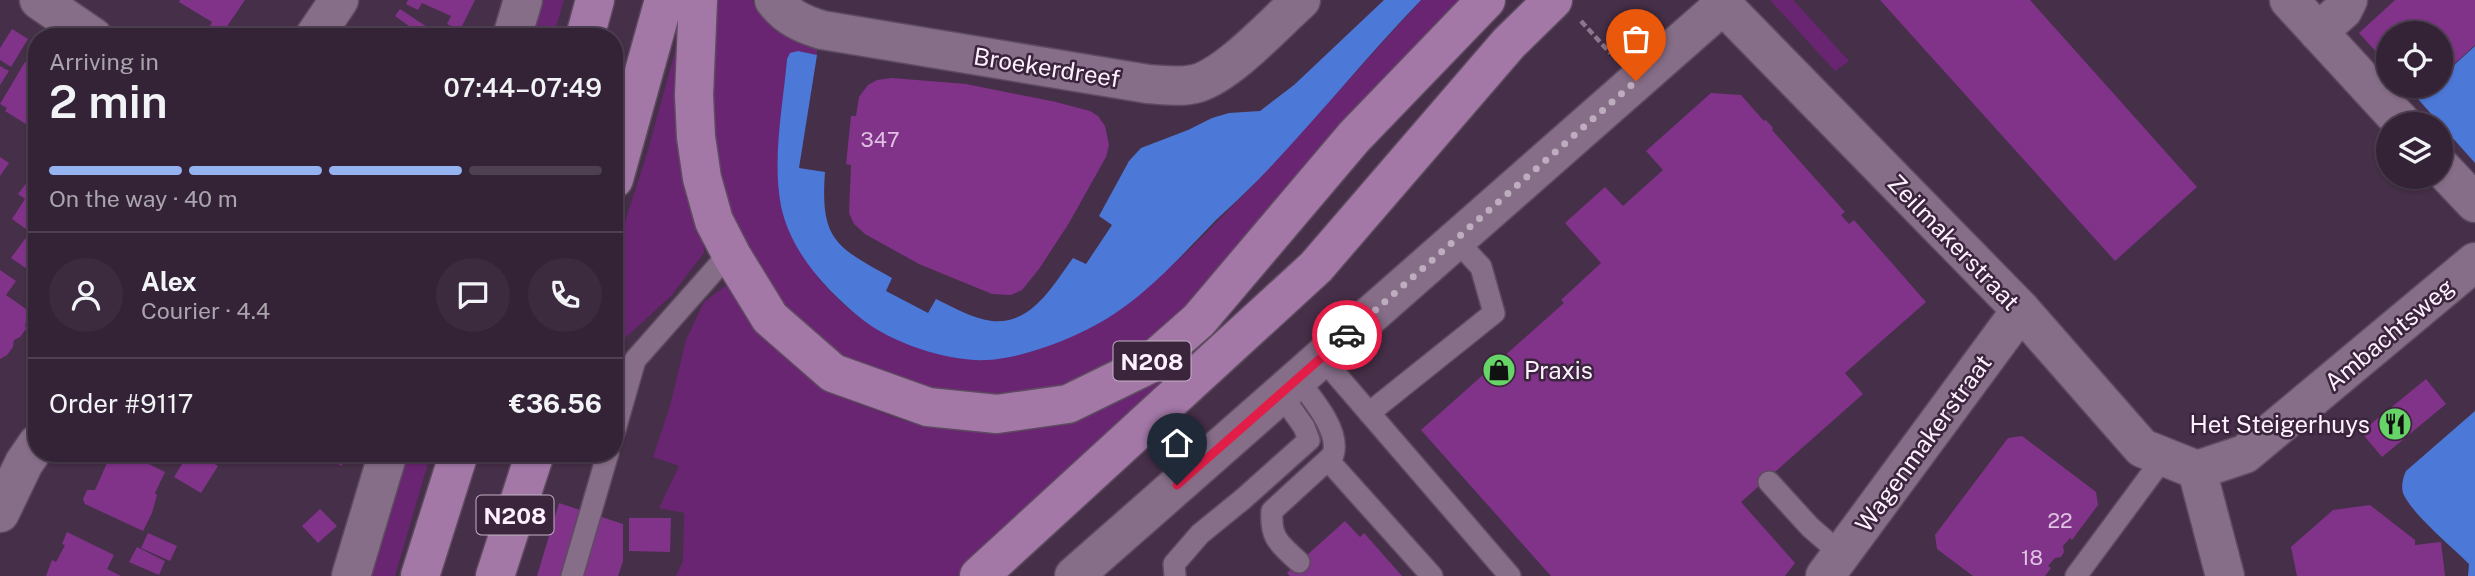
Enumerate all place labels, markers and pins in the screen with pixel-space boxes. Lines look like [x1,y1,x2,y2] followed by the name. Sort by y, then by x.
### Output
[1606,9,1666,81] pin
[1480,351,1518,389] shop icon: Praxis
[1524,356,1593,384] place label: Praxis
[2376,405,2414,443] restaurant icon: Het Steigerhuys
[2189,410,2370,438] place label: Het Steigerhuys
[1147,413,1207,485] pin

